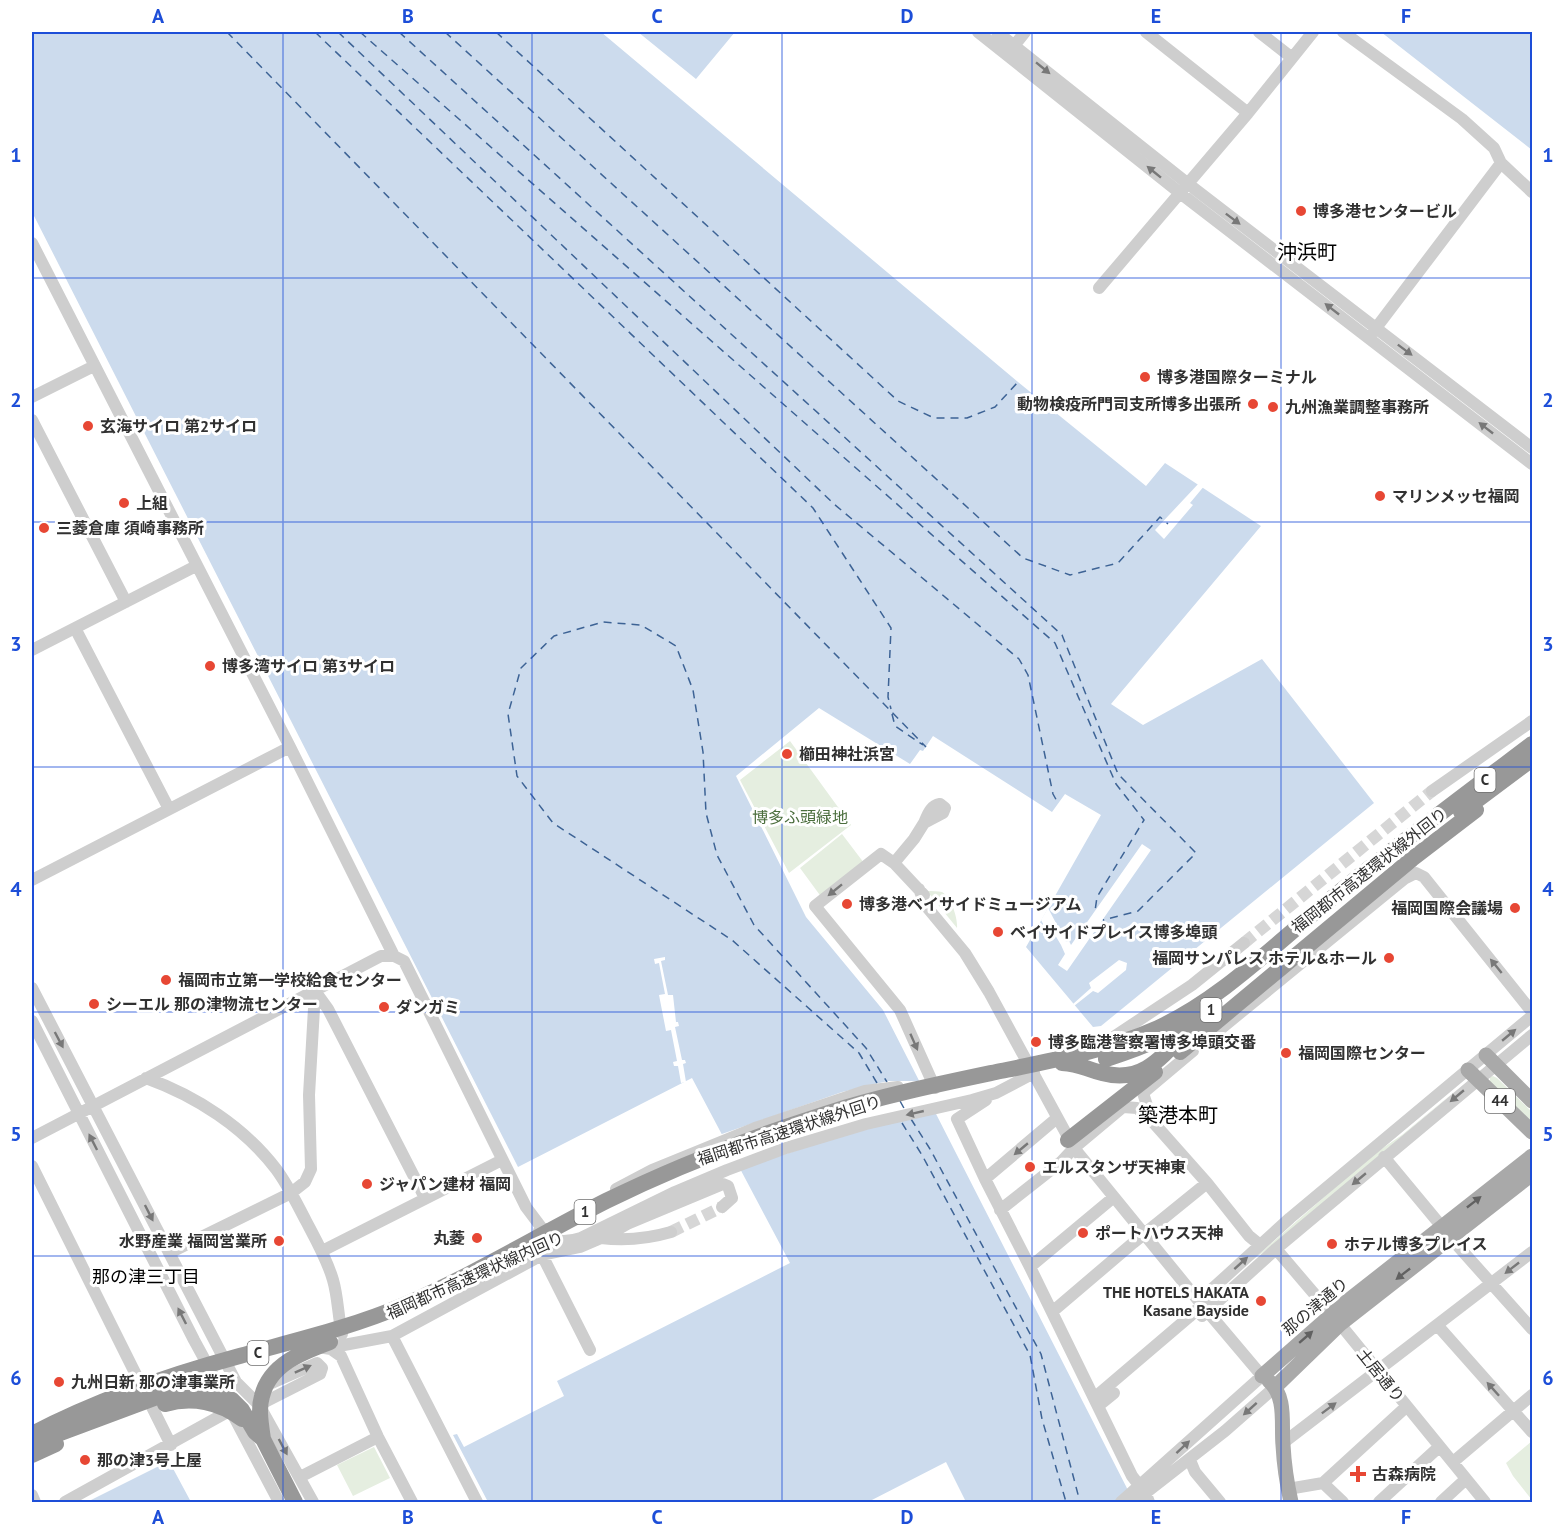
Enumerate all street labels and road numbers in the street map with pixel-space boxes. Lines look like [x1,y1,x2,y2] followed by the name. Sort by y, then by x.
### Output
[1474,768,1496,792] road number: C
[1287,803,1451,937] street label: 福岡都市高速環状線外回り
[1200,998,1222,1022] road number: 1
[1485,1089,1515,1113] road number: 44
[695,1091,883,1169] street label: 福岡都市高速環状線外回り
[574,1200,596,1224] road number: 1
[383,1227,567,1323] street label: 福岡都市高速環状線内回り
[1278,1273,1352,1339] street label: 那の津通り
[248,1341,268,1365] road number: C
[1353,1344,1409,1406] street label: 土居通り

